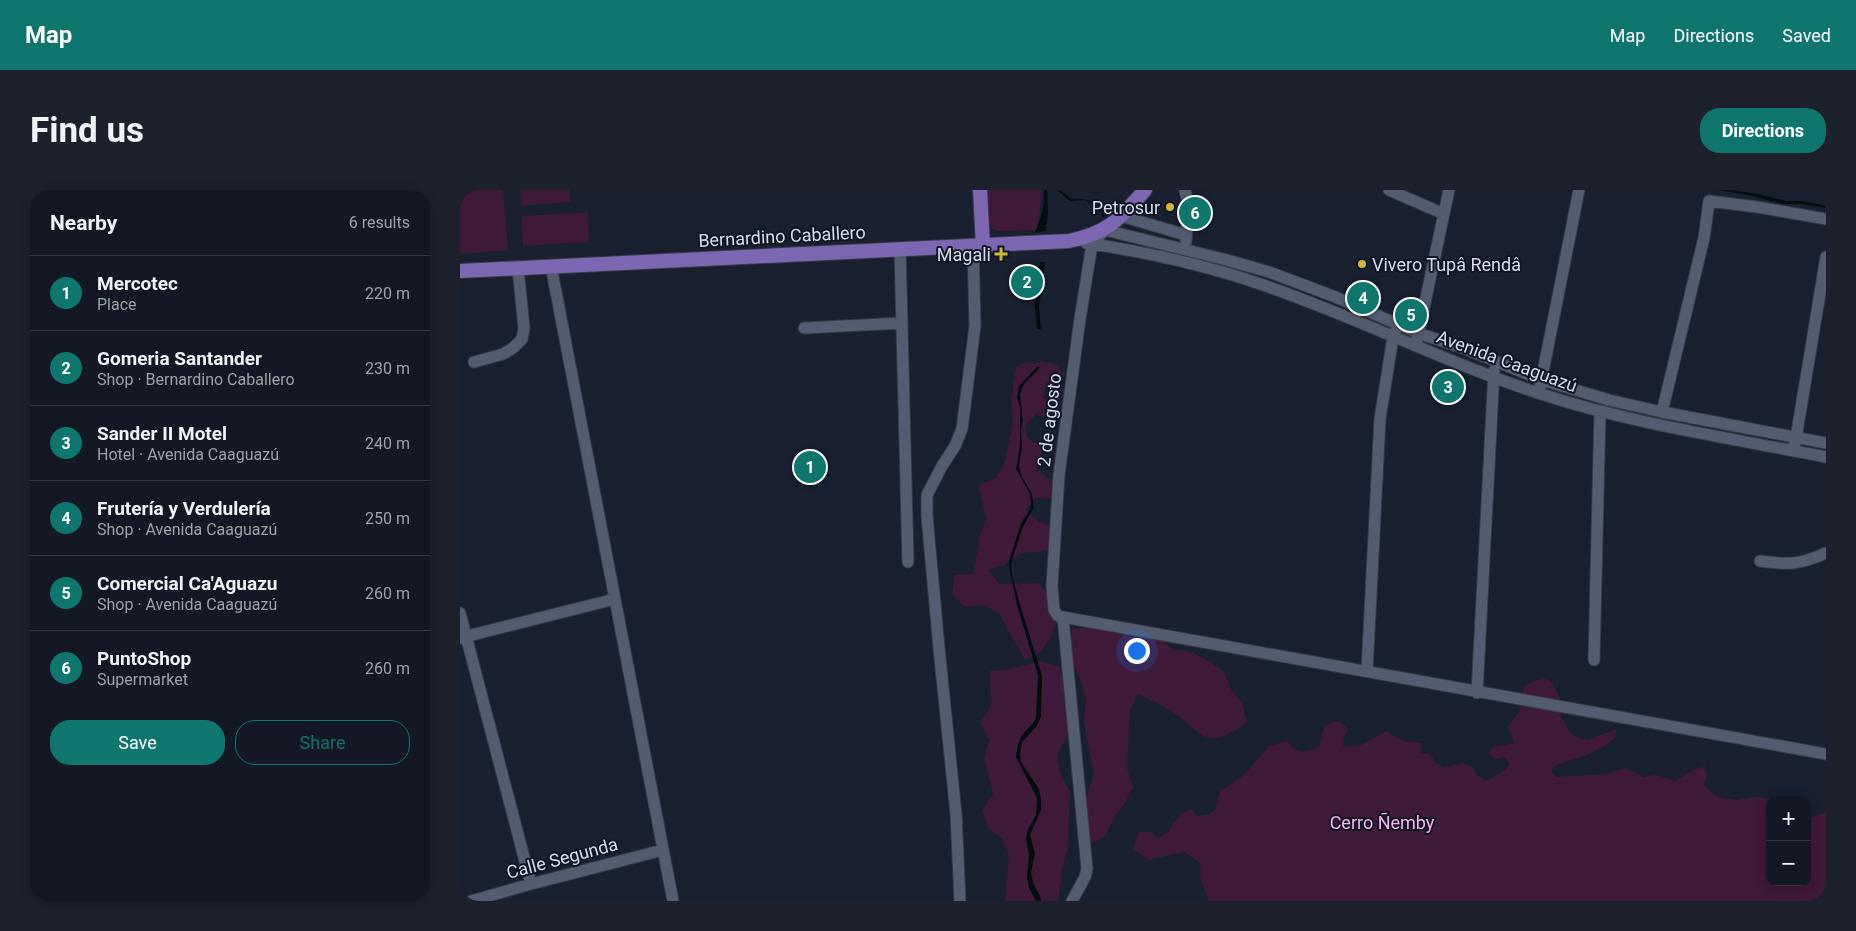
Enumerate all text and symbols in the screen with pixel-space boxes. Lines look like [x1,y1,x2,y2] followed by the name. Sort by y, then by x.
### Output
[25,21,72,49] text: Map
[1610,25,1645,46] text: Map
[1673,25,1754,46] text: Directions
[1782,25,1831,46] text: Saved
[1700,108,1826,153] button: Directions
[30,110,144,151] text: Find us
[1179,194,1211,232] pin: 6
[1092,197,1160,218] place label: Petrosur
[1164,201,1176,213] marker: Petrosur
[50,211,117,235] text: Nearby
[349,213,410,232] text: 6 results
[698,221,866,251] street label: Bernardino Caballero
[937,244,991,265] place label: Magali
[995,248,1007,260] marker: Magali
[1372,254,1521,275] place label: Vivero Tupâ Rendâ
[1356,258,1368,270] marker: Vivero Tupâ Rendâ
[1011,263,1043,301] pin: 2
[97,272,178,295] text: Mercotec
[1347,279,1379,317] pin: 4
[61,284,71,303] text: 1
[365,284,410,303] text: 220 m
[97,295,137,314] text: Place
[1395,296,1427,334] pin: 5
[1434,326,1580,396] street label: Avenida Caaguazú
[97,347,262,370] text: Gomeria Santander
[61,359,71,378] text: 2
[365,359,410,378] text: 230 m
[1432,368,1464,406] pin: 3
[97,370,295,389] text: Shop · Bernardino Caballero
[1033,372,1065,468] street label: 2 de agosto
[97,422,227,445] text: Sander II Motel
[61,434,71,453] text: 3
[365,434,410,453] text: 240 m
[97,445,279,464] text: Hotel · Avenida Caaguazú
[794,448,826,486] pin: 1
[97,497,271,520] text: Frutería y Verdulería
[61,509,71,528] text: 4
[365,509,410,528] text: 250 m
[97,520,277,539] text: Shop · Avenida Caaguazú
[97,572,277,595] text: Comercial Ca'Aguazu
[61,584,71,603] text: 5
[365,584,410,603] text: 260 m
[97,595,277,614] text: Shop · Avenida Caaguazú
[1124,638,1150,664] your location
[97,647,191,670] text: PuntoShop
[61,659,71,678] text: 6
[365,659,410,678] text: 260 m
[97,670,188,689] text: Supermarket
[50,720,225,765] button: Save
[235,720,410,765] button: Share
[1766,796,1811,886] map controls
[1766,796,1811,841] button: +
[1330,812,1435,833] park label: Cerro Ñemby
[504,833,620,883] street label: Calle Segunda
[1766,841,1811,886] button: −

